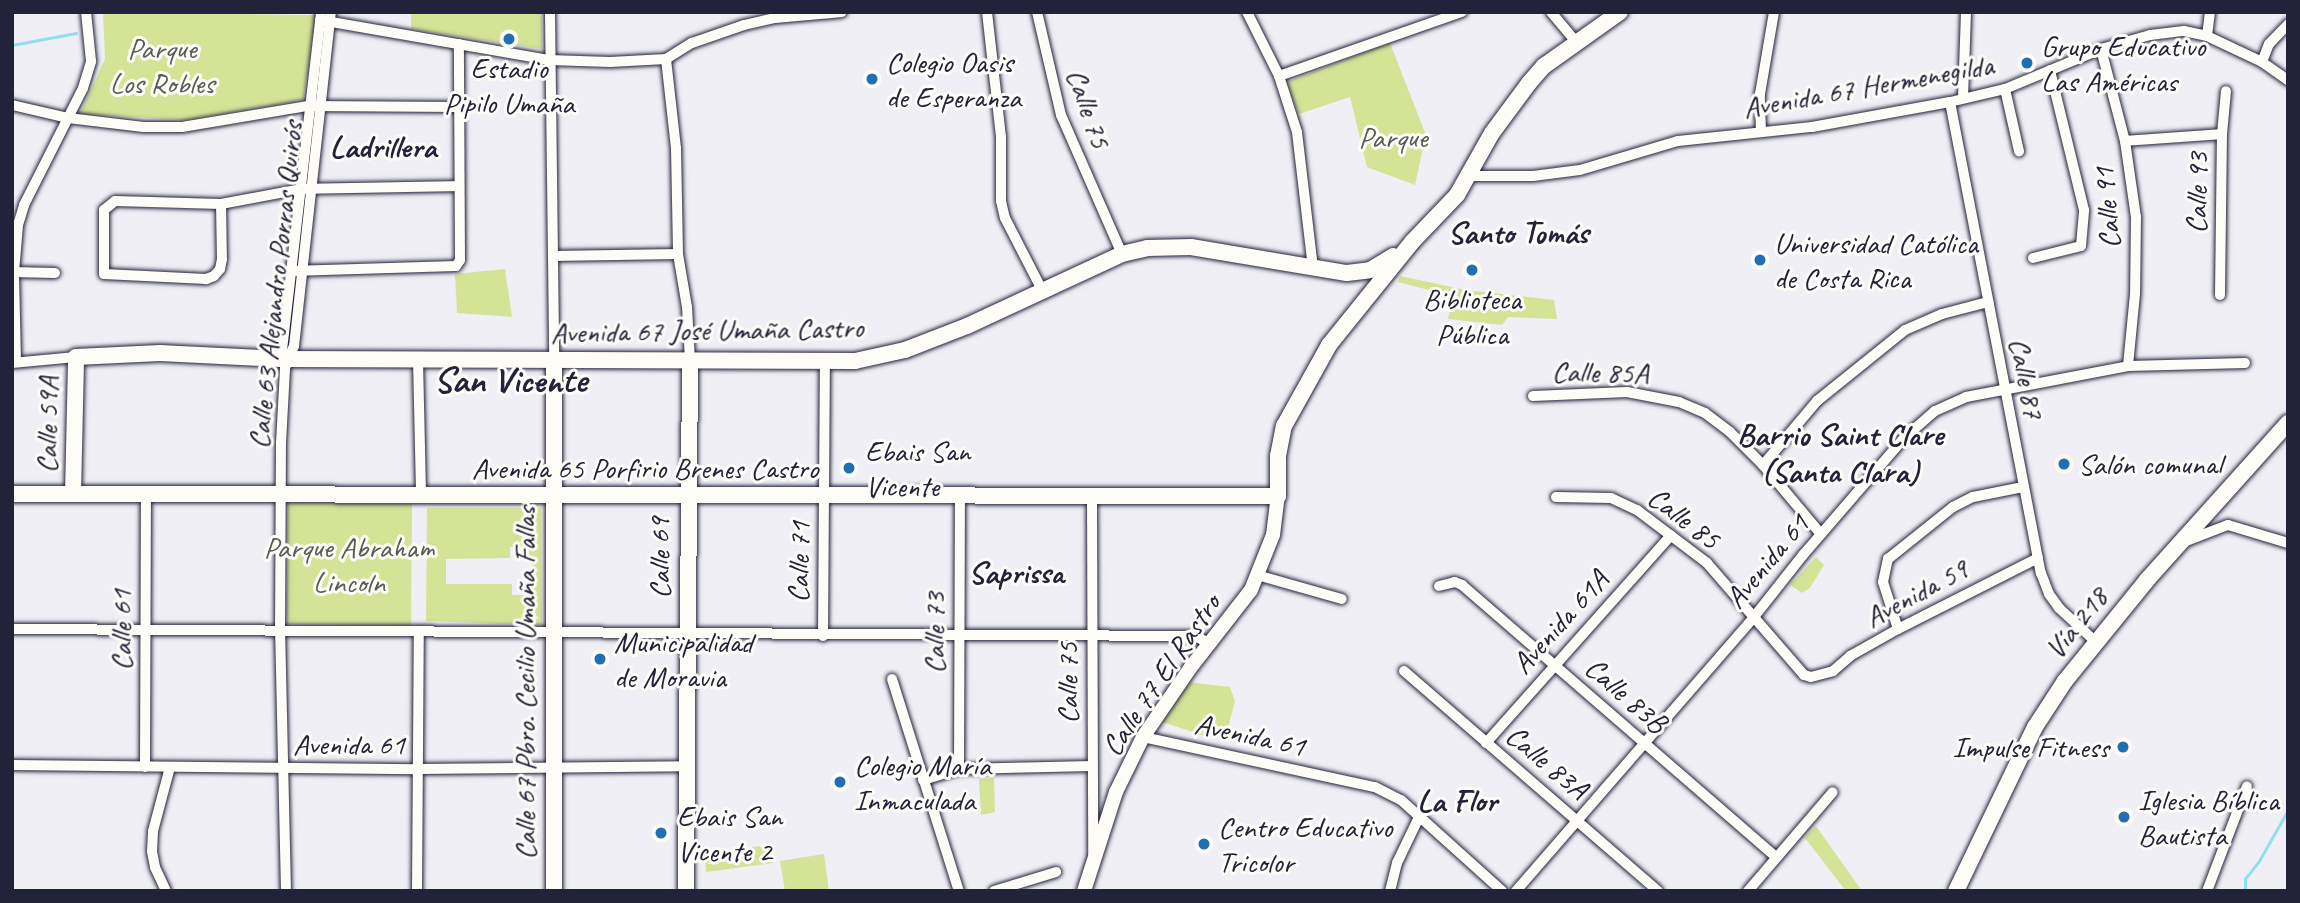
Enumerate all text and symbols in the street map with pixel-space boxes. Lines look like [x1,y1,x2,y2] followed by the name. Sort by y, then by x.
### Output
[2041,28,2204,98] place label: Grupo Educativo Las Américas
[109,30,215,100] park label: Parque Los Robles
[501,31,517,47] marker: Estadio Pipilo Umaña
[886,44,1020,114] place label: Colegio Oasis de Esperanza
[1740,46,1996,126] street label: Avenida 67 Hermenegilda
[443,50,575,120] place label: Estadio Pipilo Umaña
[2019,55,2035,71] marker: Grupo Educativo Las Américas
[1059,64,1119,152] street label: Calle 75
[864,71,880,87] marker: Colegio Oasis de Esperanza
[1359,119,1427,155] park label: Parque
[240,120,310,450] street label: Calle 63 Alejandro Porras Quirós
[330,128,436,166] district label: Ladrillera
[2178,152,2216,234] street label: Calle 93
[2086,166,2128,250] street label: Calle 91
[1447,214,1589,252] district label: Santo Tomás
[1774,225,1979,296] place label: Universidad Católica de Costa Rica
[1752,252,1768,268] marker: Universidad Católica de Costa Rica
[1464,262,1480,278] marker: Biblioteca Pública
[1423,281,1521,352] place label: Biblioteca Pública
[550,309,864,351] street label: Avenida 67 José Umaña Castro
[2002,335,2052,421] street label: Calle 87
[1551,353,1649,391] street label: Calle 85A
[433,358,587,402] district label: San Vicente
[28,376,66,474] street label: Calle 59A
[1737,417,1943,492] district label: Barrio Saint Clare (Santa Clara)
[865,433,971,504] place label: Ebais San Vicente
[2078,446,2223,482] place label: Salón comunal
[471,450,819,486] street label: Avenida 65 Porfirio Brenes Castro
[2056,456,2072,472] marker: Salón comunal
[839,458,859,478] marker: Ebais San Vicente
[1641,479,1727,557] street label: Calle 85
[507,505,543,861] street label: Calle 67 Pbro. Cecilio Umaña Fallas
[1717,507,1817,615] street label: Avenida 61
[641,517,677,599] street label: Calle 69
[780,521,818,603] street label: Calle 71
[264,529,434,600] park label: Parque Abraham Lincoln
[1858,551,1974,635] street label: Avenida 59
[968,554,1064,592] district label: Saprissa
[1504,563,1616,681] street label: Avenida 61A
[2036,580,2116,666] street label: Vía 218
[1094,587,1228,763] street label: Calle 77 El Rastro
[103,589,139,671] street label: Calle 61
[916,592,952,674] street label: Calle 73
[614,624,753,694] place label: Municipalidad de Moravia
[1049,642,1085,724] street label: Calle 75
[1578,650,1674,740] street label: Calle 83B
[592,651,608,667] marker: Municipalidad de Moravia
[1191,706,1309,764] street label: Avenida 61
[1498,717,1596,807] street label: Calle 83A
[293,726,405,762] street label: Avenida 61
[1952,729,2109,765] place label: Impulse Fitness
[2115,739,2131,755] marker: Impulse Fitness
[854,747,992,818] place label: Colegio María Inmaculada
[832,774,848,790] marker: Colegio María Inmaculada
[1417,782,1497,820] district label: La Flor
[2138,782,2279,852] place label: Iglesia Bíblica Bautista
[677,798,783,868] place label: Ebais San Vicente 2
[1218,809,1391,880] place label: Centro Educativo Tricolor
[2116,809,2132,825] marker: Iglesia Bíblica Bautista
[651,823,671,843] marker: Ebais San Vicente 2
[1196,836,1212,852] marker: Centro Educativo Tricolor

